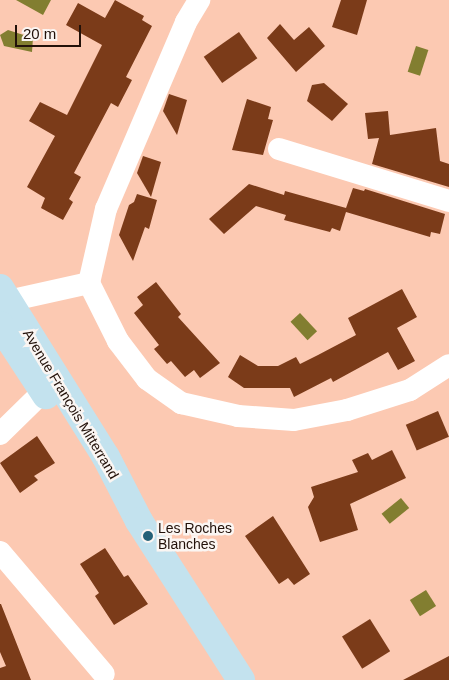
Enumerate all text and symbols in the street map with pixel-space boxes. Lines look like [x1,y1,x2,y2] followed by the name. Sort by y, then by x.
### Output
[18,15,84,47] scale bar
[23,25,56,42] text: 20 m
[20,326,122,482] street label: Avenue François Mitterrand
[158,520,232,552] place label: Les Roches Blanches
[142,530,154,542] marker: Les Roches Blanches

